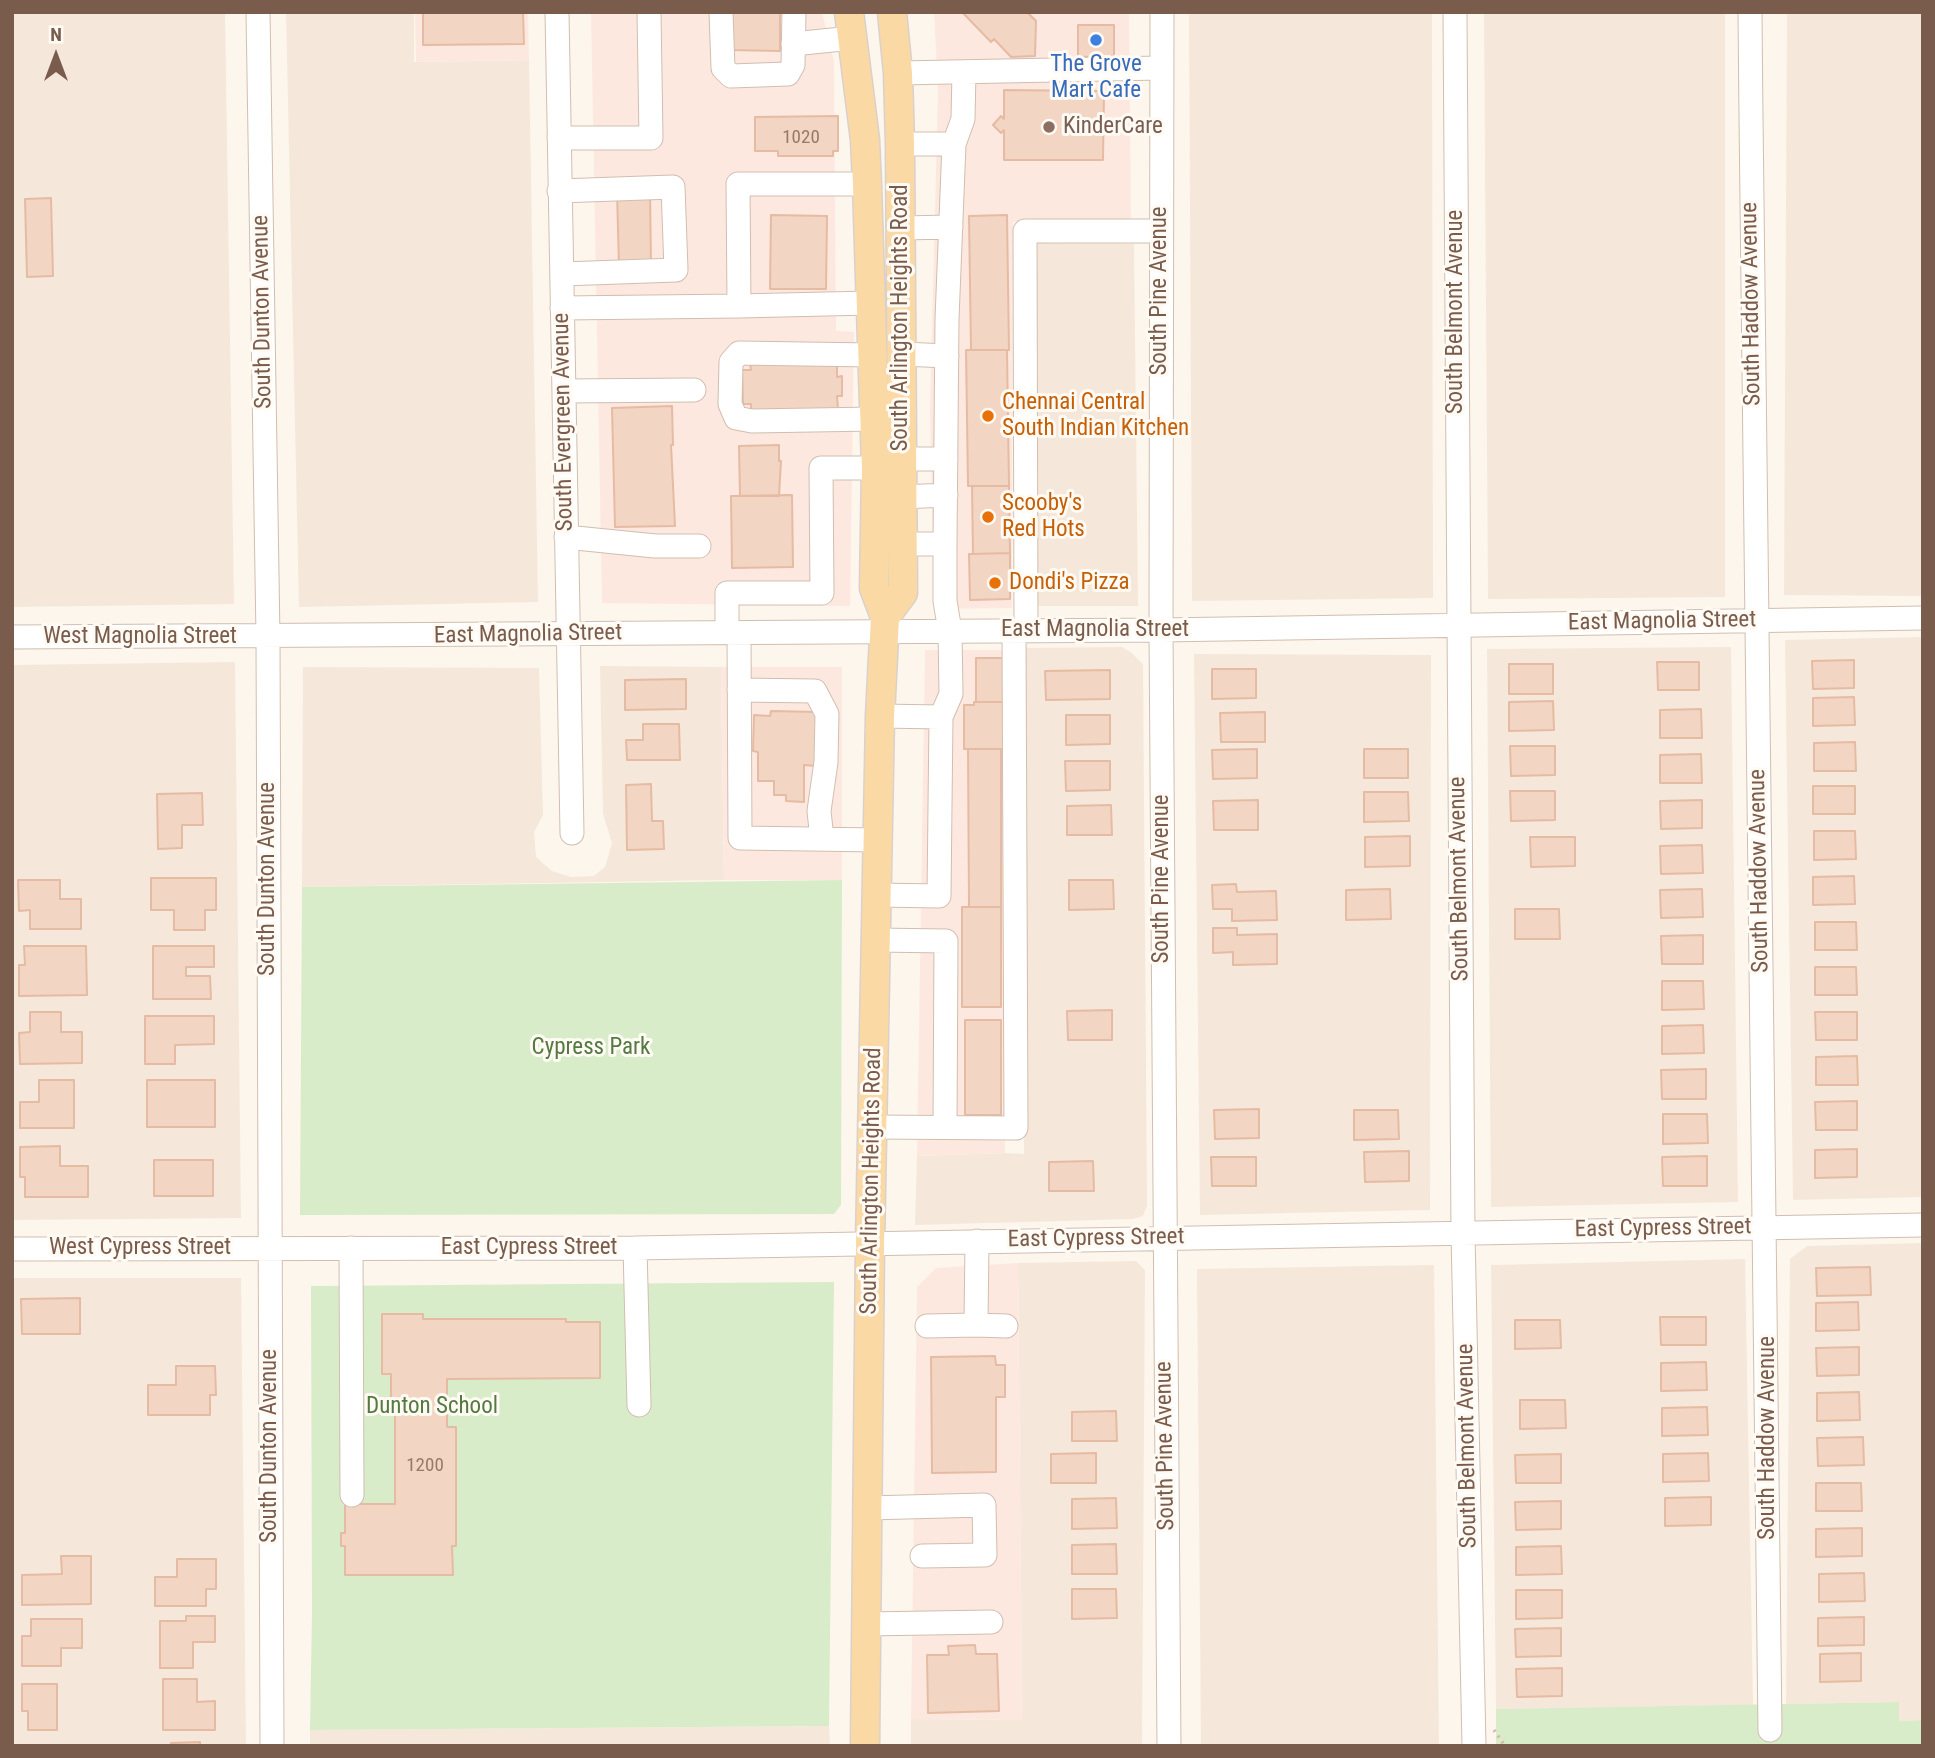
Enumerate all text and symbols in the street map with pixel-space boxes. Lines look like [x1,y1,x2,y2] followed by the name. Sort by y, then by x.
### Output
[21,21,91,91] north arrow
[50,23,62,46] text: N
[1088,32,1104,48] marker: The Grove Mart Cafe
[1050,51,1142,105] place label: The Grove Mart Cafe
[1063,113,1163,141] place label: KinderCare
[1041,119,1057,135] marker: KinderCare
[782,127,820,149] house number: 1020
[887,184,915,452] street label: South Arlington Heights Road
[1736,202,1768,406] street label: South Haddow Avenue
[1146,206,1174,376] street label: South Pine Avenue
[1442,210,1470,414] street label: South Belmont Avenue
[248,215,278,409] street label: South Dunton Avenue
[548,313,580,531] street label: South Evergreen Avenue
[1002,389,1189,443] place label: Chennai Central South Indian Kitchen
[980,408,996,424] marker: Chennai Central South Indian Kitchen
[1002,490,1085,544] place label: Scooby's Red Hots
[980,509,996,525] marker: Scooby's Red Hots
[1009,569,1130,597] place label: Dondi's Pizza
[987,575,1003,591] marker: Dondi's Pizza
[1568,607,1756,637] street label: East Magnolia Street
[1001,616,1189,644] street label: East Magnolia Street
[434,620,622,650] street label: East Magnolia Street
[43,623,237,651] street label: West Magnolia Street
[1744,769,1776,973] street label: South Haddow Avenue
[1444,776,1476,982] street label: South Belmont Avenue
[254,782,282,976] street label: South Dunton Avenue
[1148,794,1176,964] street label: South Pine Avenue
[532,1034,650,1062] park label: Cypress Park
[856,1047,888,1315] street label: South Arlington Heights Road
[1574,1214,1752,1244] street label: East Cypress Street
[1007,1224,1185,1254] street label: East Cypress Street
[49,1234,231,1262] street label: West Cypress Street
[441,1234,617,1262] street label: East Cypress Street
[1754,1336,1782,1540] street label: South Haddow Avenue
[1452,1343,1484,1549] street label: South Belmont Avenue
[256,1349,284,1543] street label: South Dunton Avenue
[1151,1361,1181,1531] street label: South Pine Avenue
[366,1393,498,1421] park label: Dunton School
[406,1455,444,1477] house number: 1200

